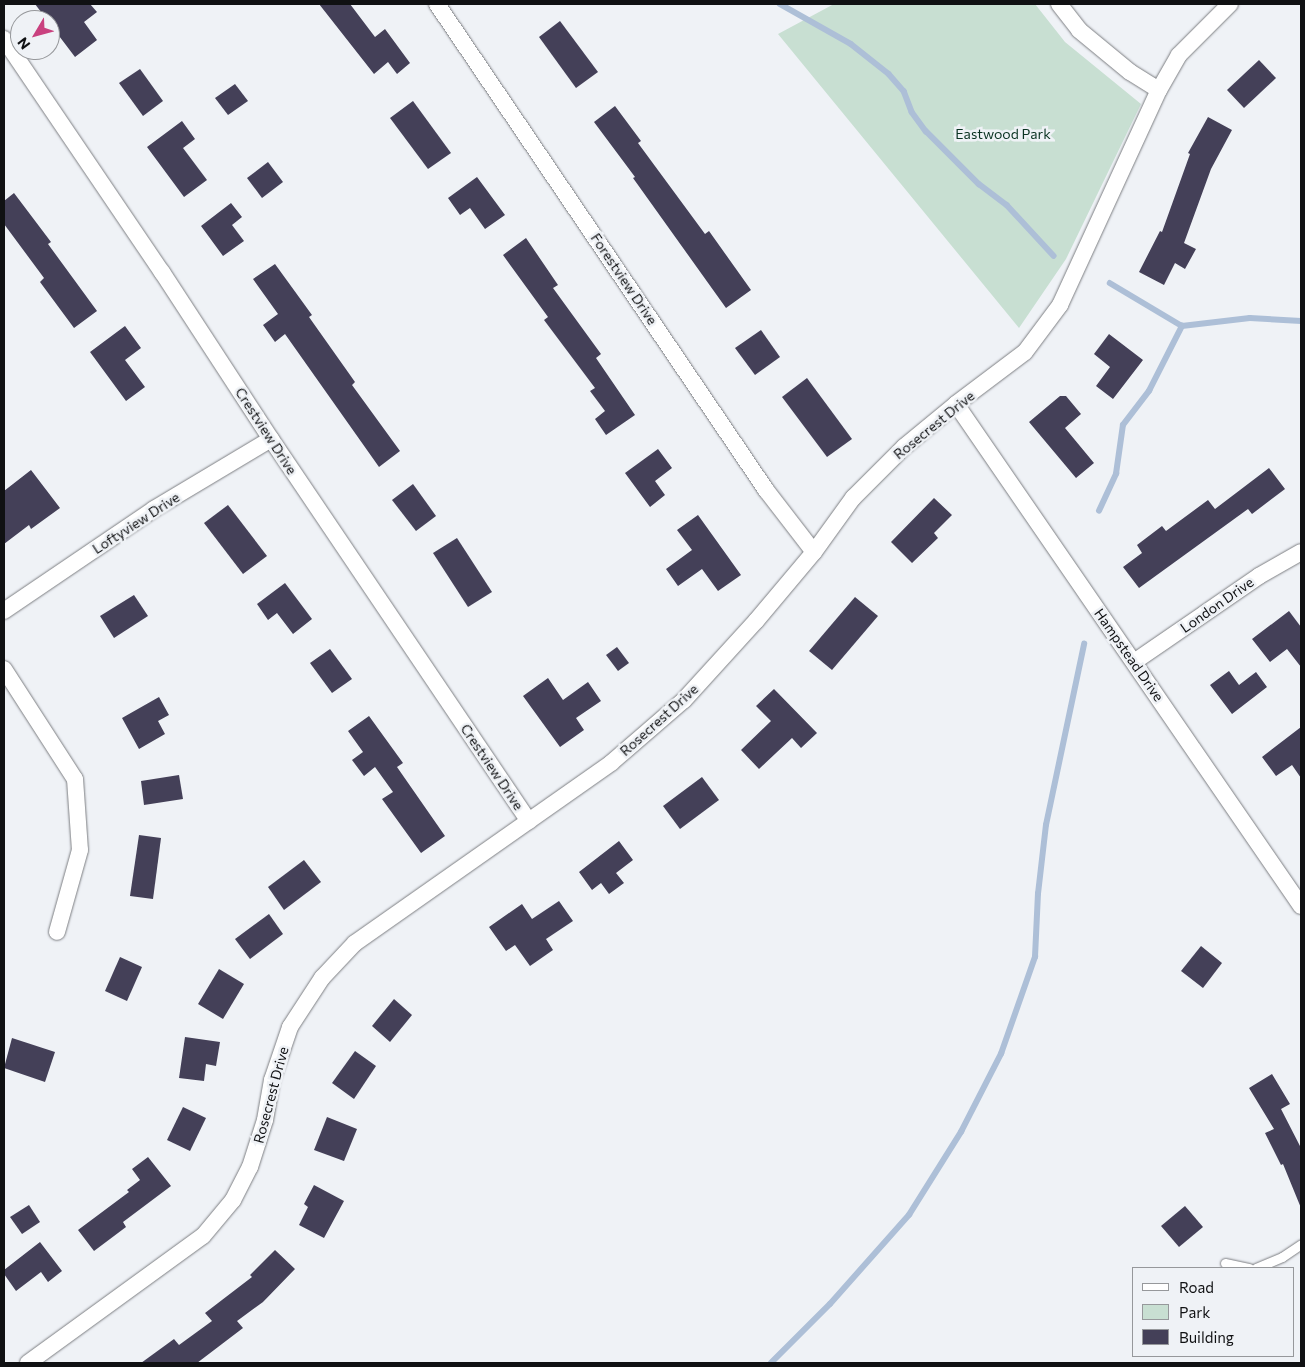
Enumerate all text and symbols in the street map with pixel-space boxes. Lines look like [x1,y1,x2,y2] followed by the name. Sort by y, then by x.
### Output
[10,10,60,60] north arrow
[13,34,33,53] text: N
[955,126,1051,142] park label: Eastwood Park
[587,230,661,328] street label: Forestview Drive
[232,384,300,478] street label: Crestview Drive
[890,387,978,463] street label: Rosecrest Drive
[89,489,183,557] street label: Loftyview Drive
[1177,574,1257,636] street label: London Drive
[1091,605,1167,705] street label: Hampstead Drive
[617,681,701,759] street label: Rosecrest Drive
[457,721,527,813] street label: Crestview Drive
[250,1045,292,1145] street label: Rosecrest Drive
[1132,1267,1295,1357] legend
[1179,1278,1214,1296] text: Road
[1179,1303,1210,1321] text: Park
[1179,1328,1234,1346] text: Building

